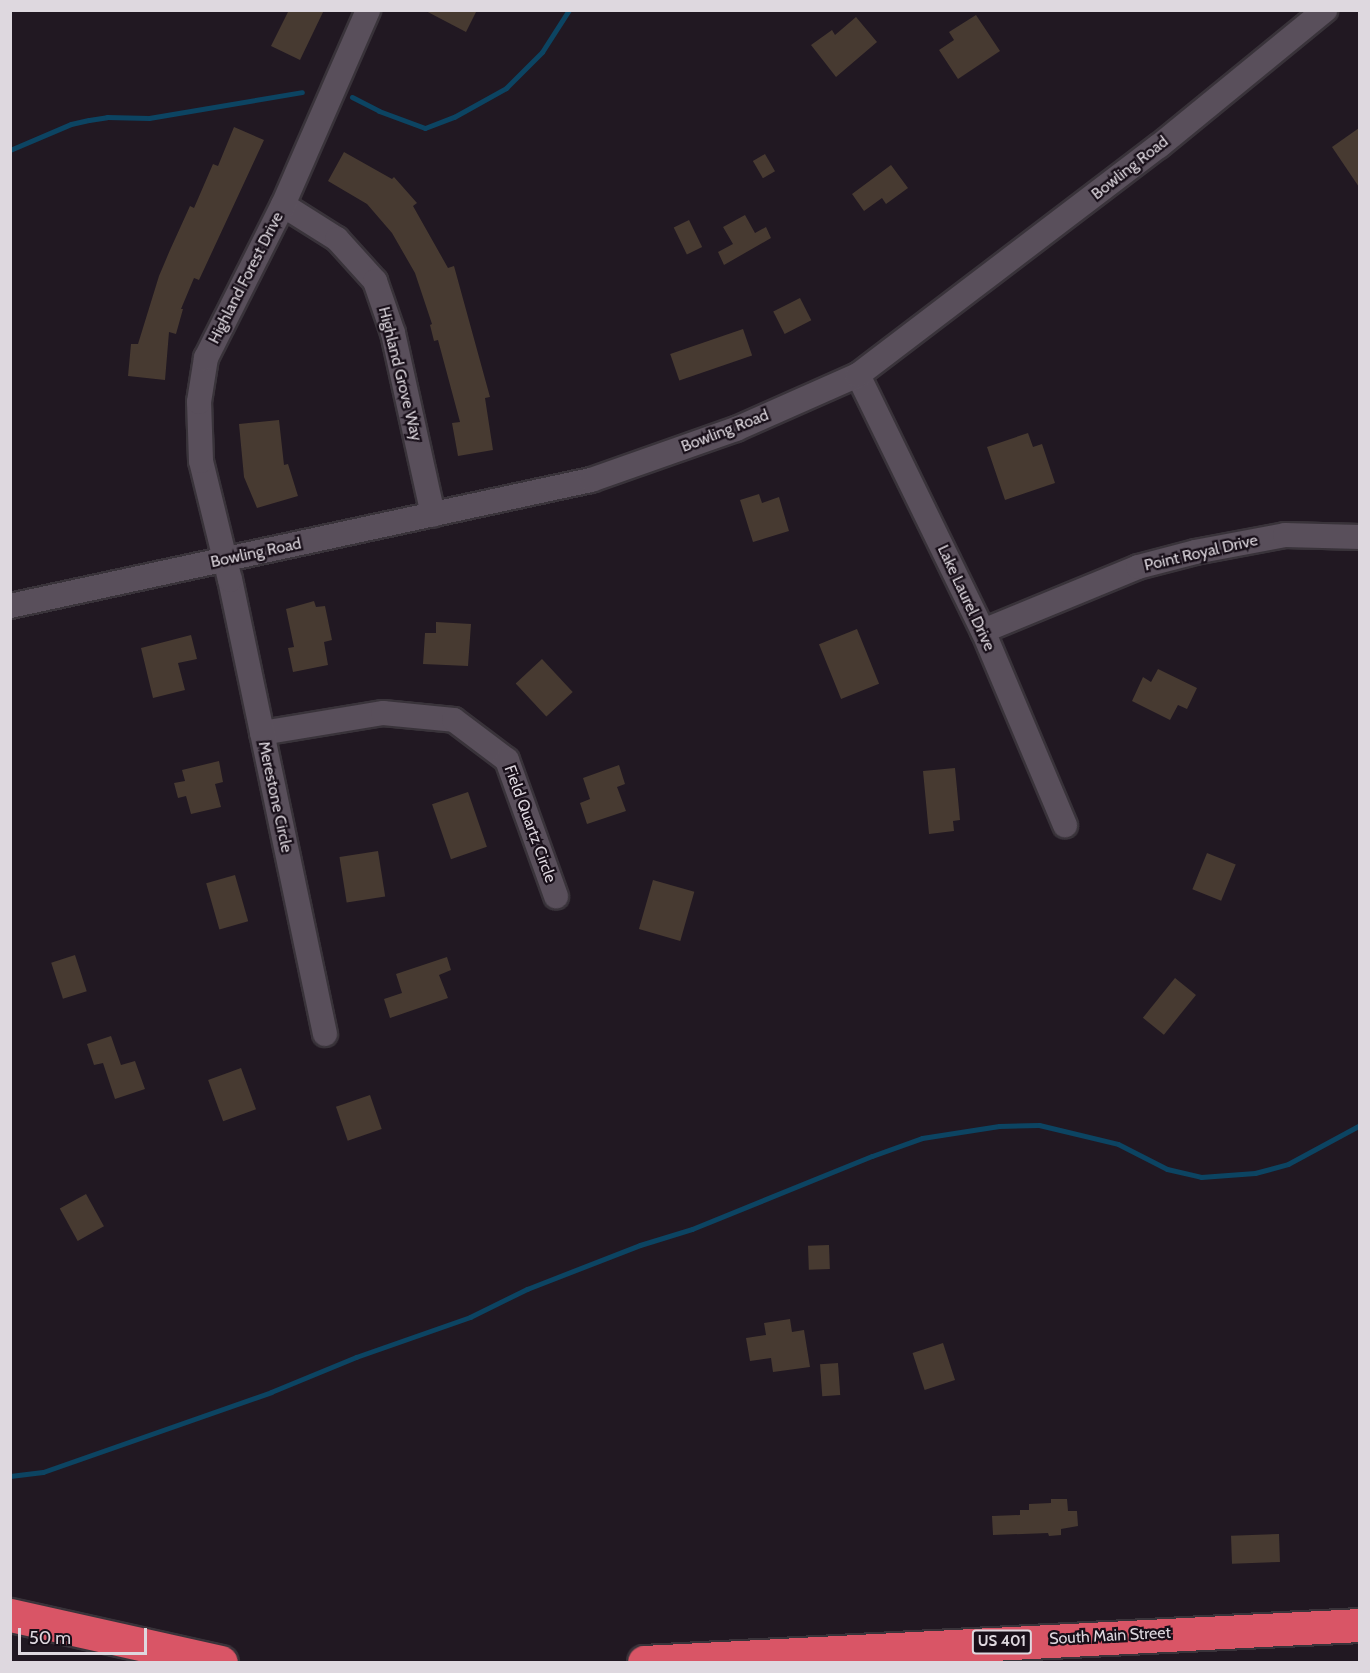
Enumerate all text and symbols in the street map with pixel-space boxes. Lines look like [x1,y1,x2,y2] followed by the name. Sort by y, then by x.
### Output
[1088,132,1172,204] street label: Bowling Road
[205,209,287,347] street label: Highland Forest Drive
[374,305,426,443] street label: Highland Grove Way
[678,406,772,456] street label: Bowling Road
[1142,531,1260,575] street label: Point Royal Drive
[209,534,303,572] street label: Bowling Road
[933,542,999,654] street label: Lake Laurel Drive
[254,740,296,854] street label: Merestone Circle
[500,763,560,885] street label: Field Quartz Circle
[21,1616,150,1654] scale bar
[1049,1623,1171,1649] street label: South Main Street
[29,1627,71,1649] text: 50 m
[970,1630,1034,1654] road number: US 401

